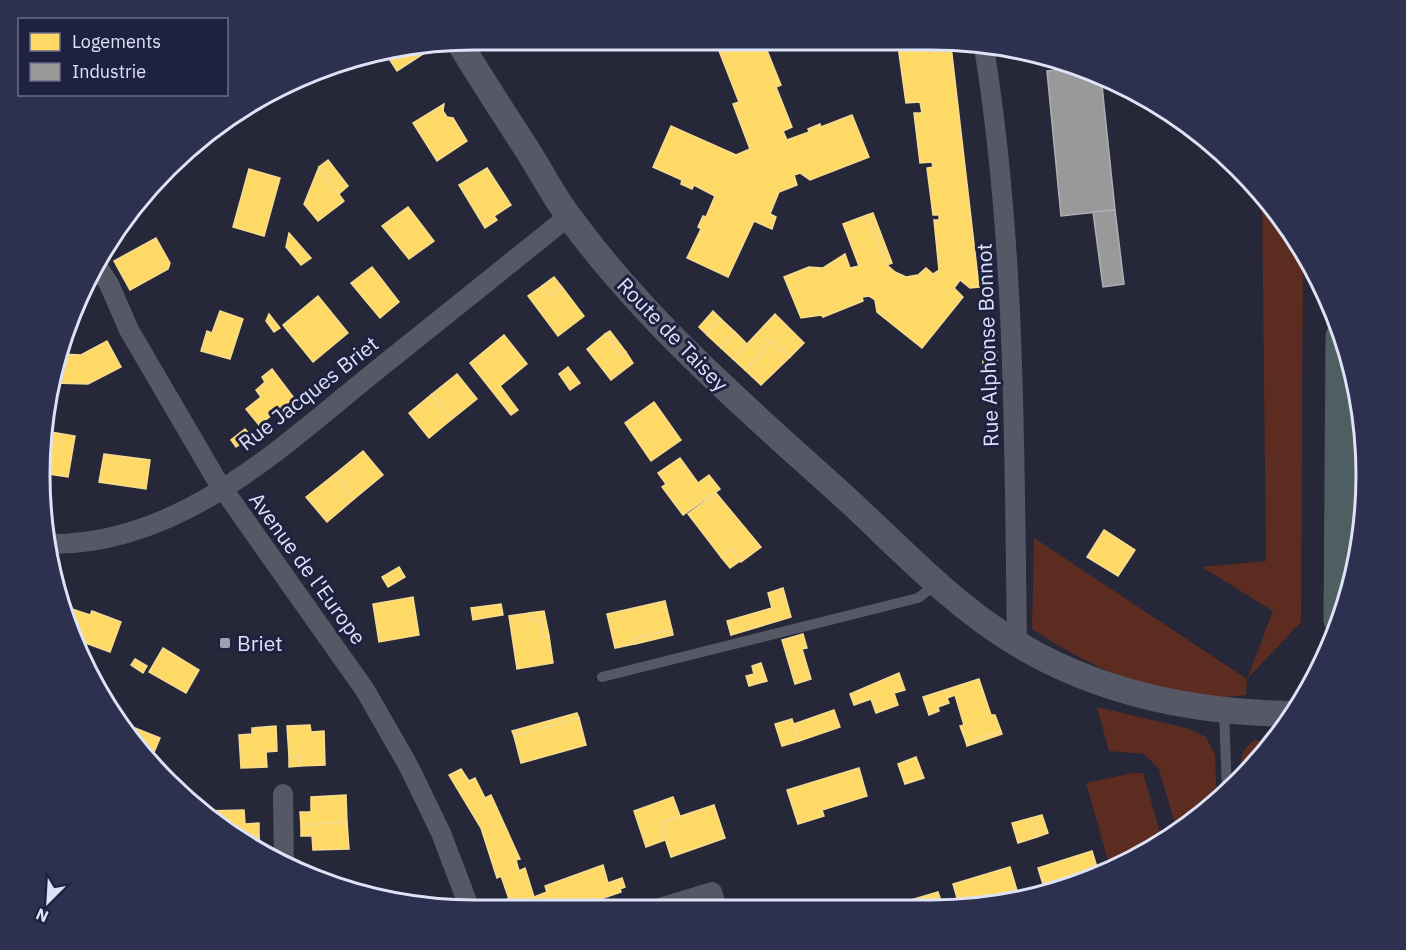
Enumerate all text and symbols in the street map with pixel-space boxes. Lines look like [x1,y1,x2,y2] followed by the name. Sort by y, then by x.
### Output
[18,18,228,96] legend
[72,30,161,53] text: Logements
[72,60,146,83] text: Industrie
[969,243,1005,447] street label: Rue Alphonse Bonnot
[611,271,735,397] street label: Route de Taisey
[232,329,384,457] street label: Rue Jacques Briet
[243,486,373,650] street label: Avenue de l'Europe
[237,629,283,657] place label: Briet
[218,636,232,650] marker: Briet
[18,872,78,932] north arrow
[33,904,51,927] text: N

